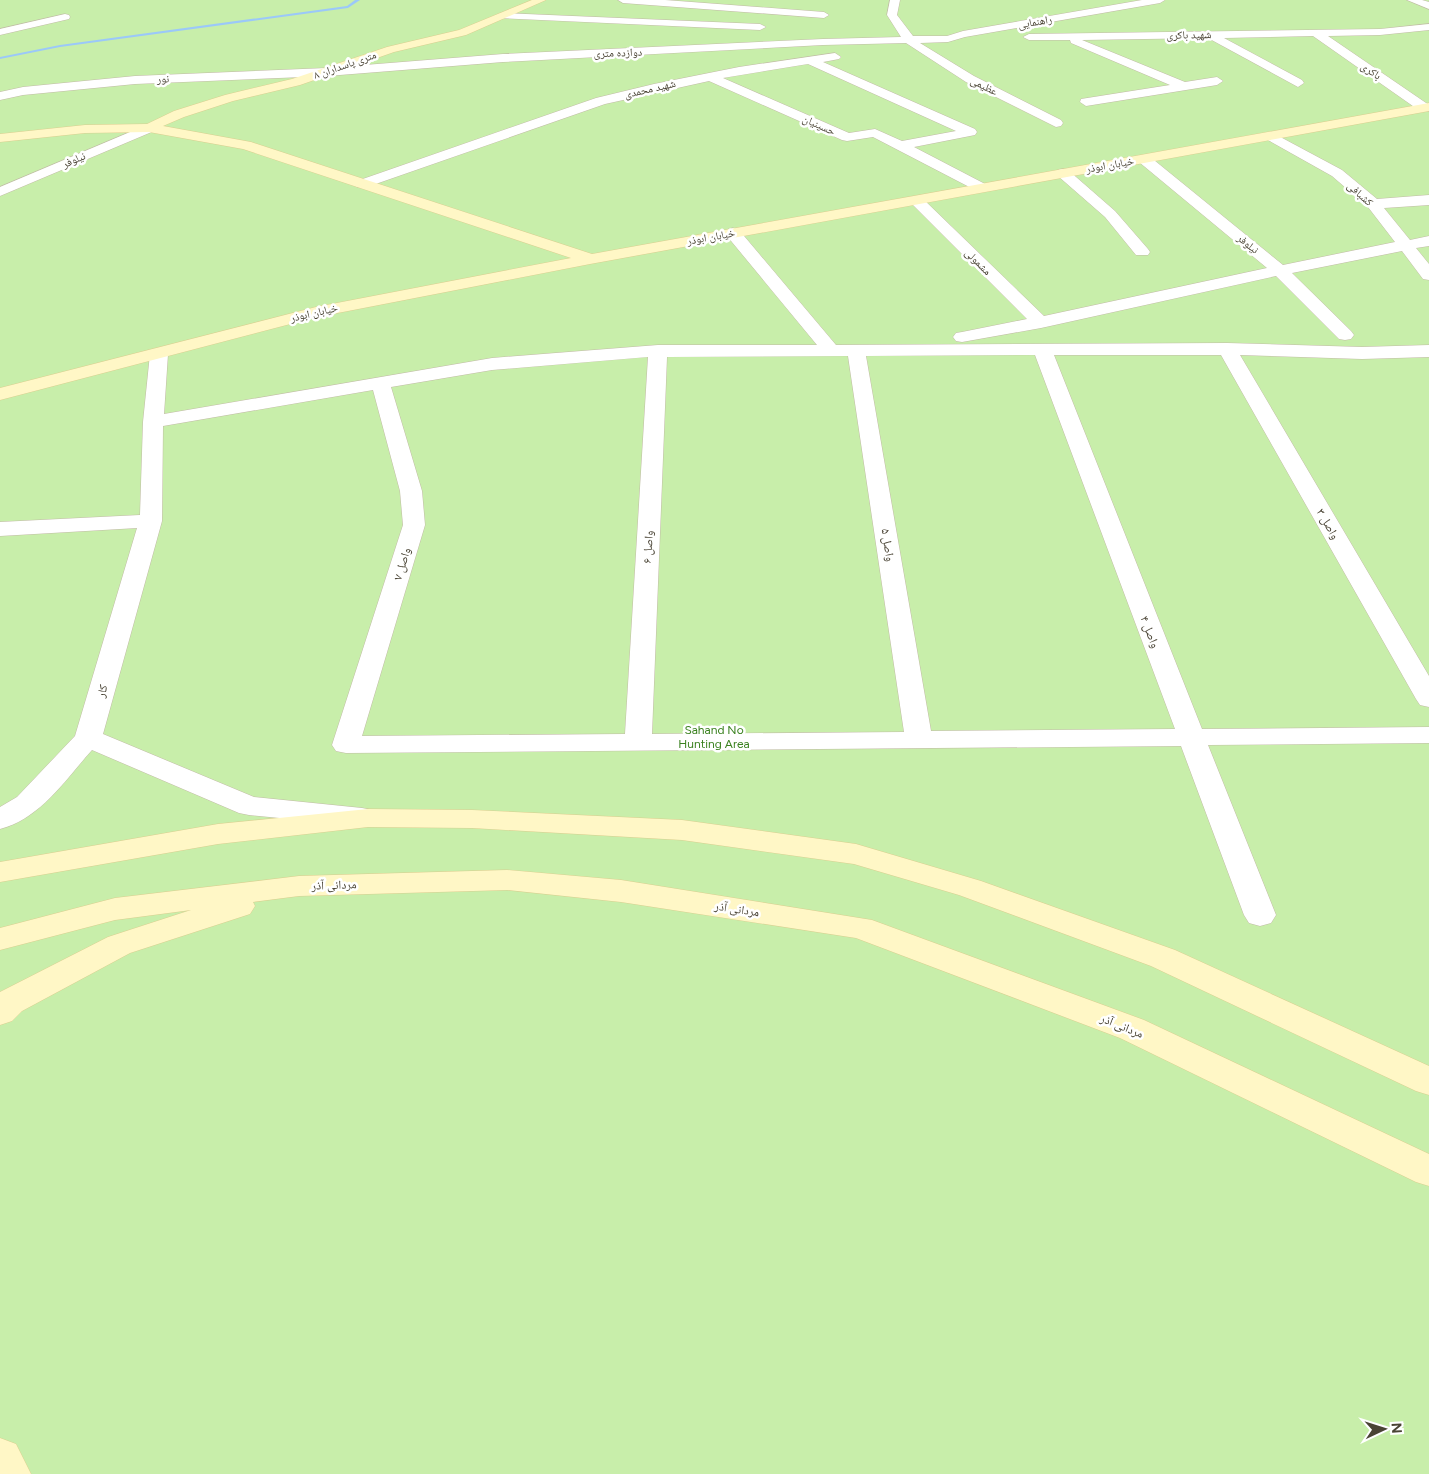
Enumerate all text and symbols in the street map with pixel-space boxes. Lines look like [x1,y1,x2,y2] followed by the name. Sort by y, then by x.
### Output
[1017,13,1053,31] street label: راهنمایی
[1166,28,1212,42] street label: شهید باکری
[594,46,643,60] street label: دوازده متری
[312,48,378,82] street label: ۸ متری پاسداران
[1358,60,1384,82] street label: باکری
[156,72,169,86] street label: نور
[968,74,1000,98] street label: عظیمی
[623,77,677,101] street label: شهید محمدی
[801,112,837,138] street label: حسینیان
[60,149,88,171] street label: نیلوفر
[1084,154,1135,176] street label: خیابان ابوذر
[1344,179,1376,209] street label: کشبافی
[685,226,736,248] street label: خیابان ابوذر
[1234,231,1261,257] street label: نیلوفر
[962,246,994,278] street label: مشمولی
[288,301,339,325] street label: خیابان ابوذر
[1314,506,1342,542] street label: واصل ۳
[878,527,898,563] street label: واصل ۵
[640,530,656,564] street label: واصل ۶
[390,546,414,582] street label: واصل ۷
[1137,614,1163,650] street label: واصل ۴
[93,683,110,700] street label: کار
[678,723,750,751] park label: Sahand No Hunting Area
[310,877,357,893] street label: مردانی آذر
[713,898,760,919] street label: مردانی آذر
[1098,1011,1146,1041] street label: مردانی آذر
[1359,1404,1409,1454] north arrow
[1388,1422,1405,1434] text: N

